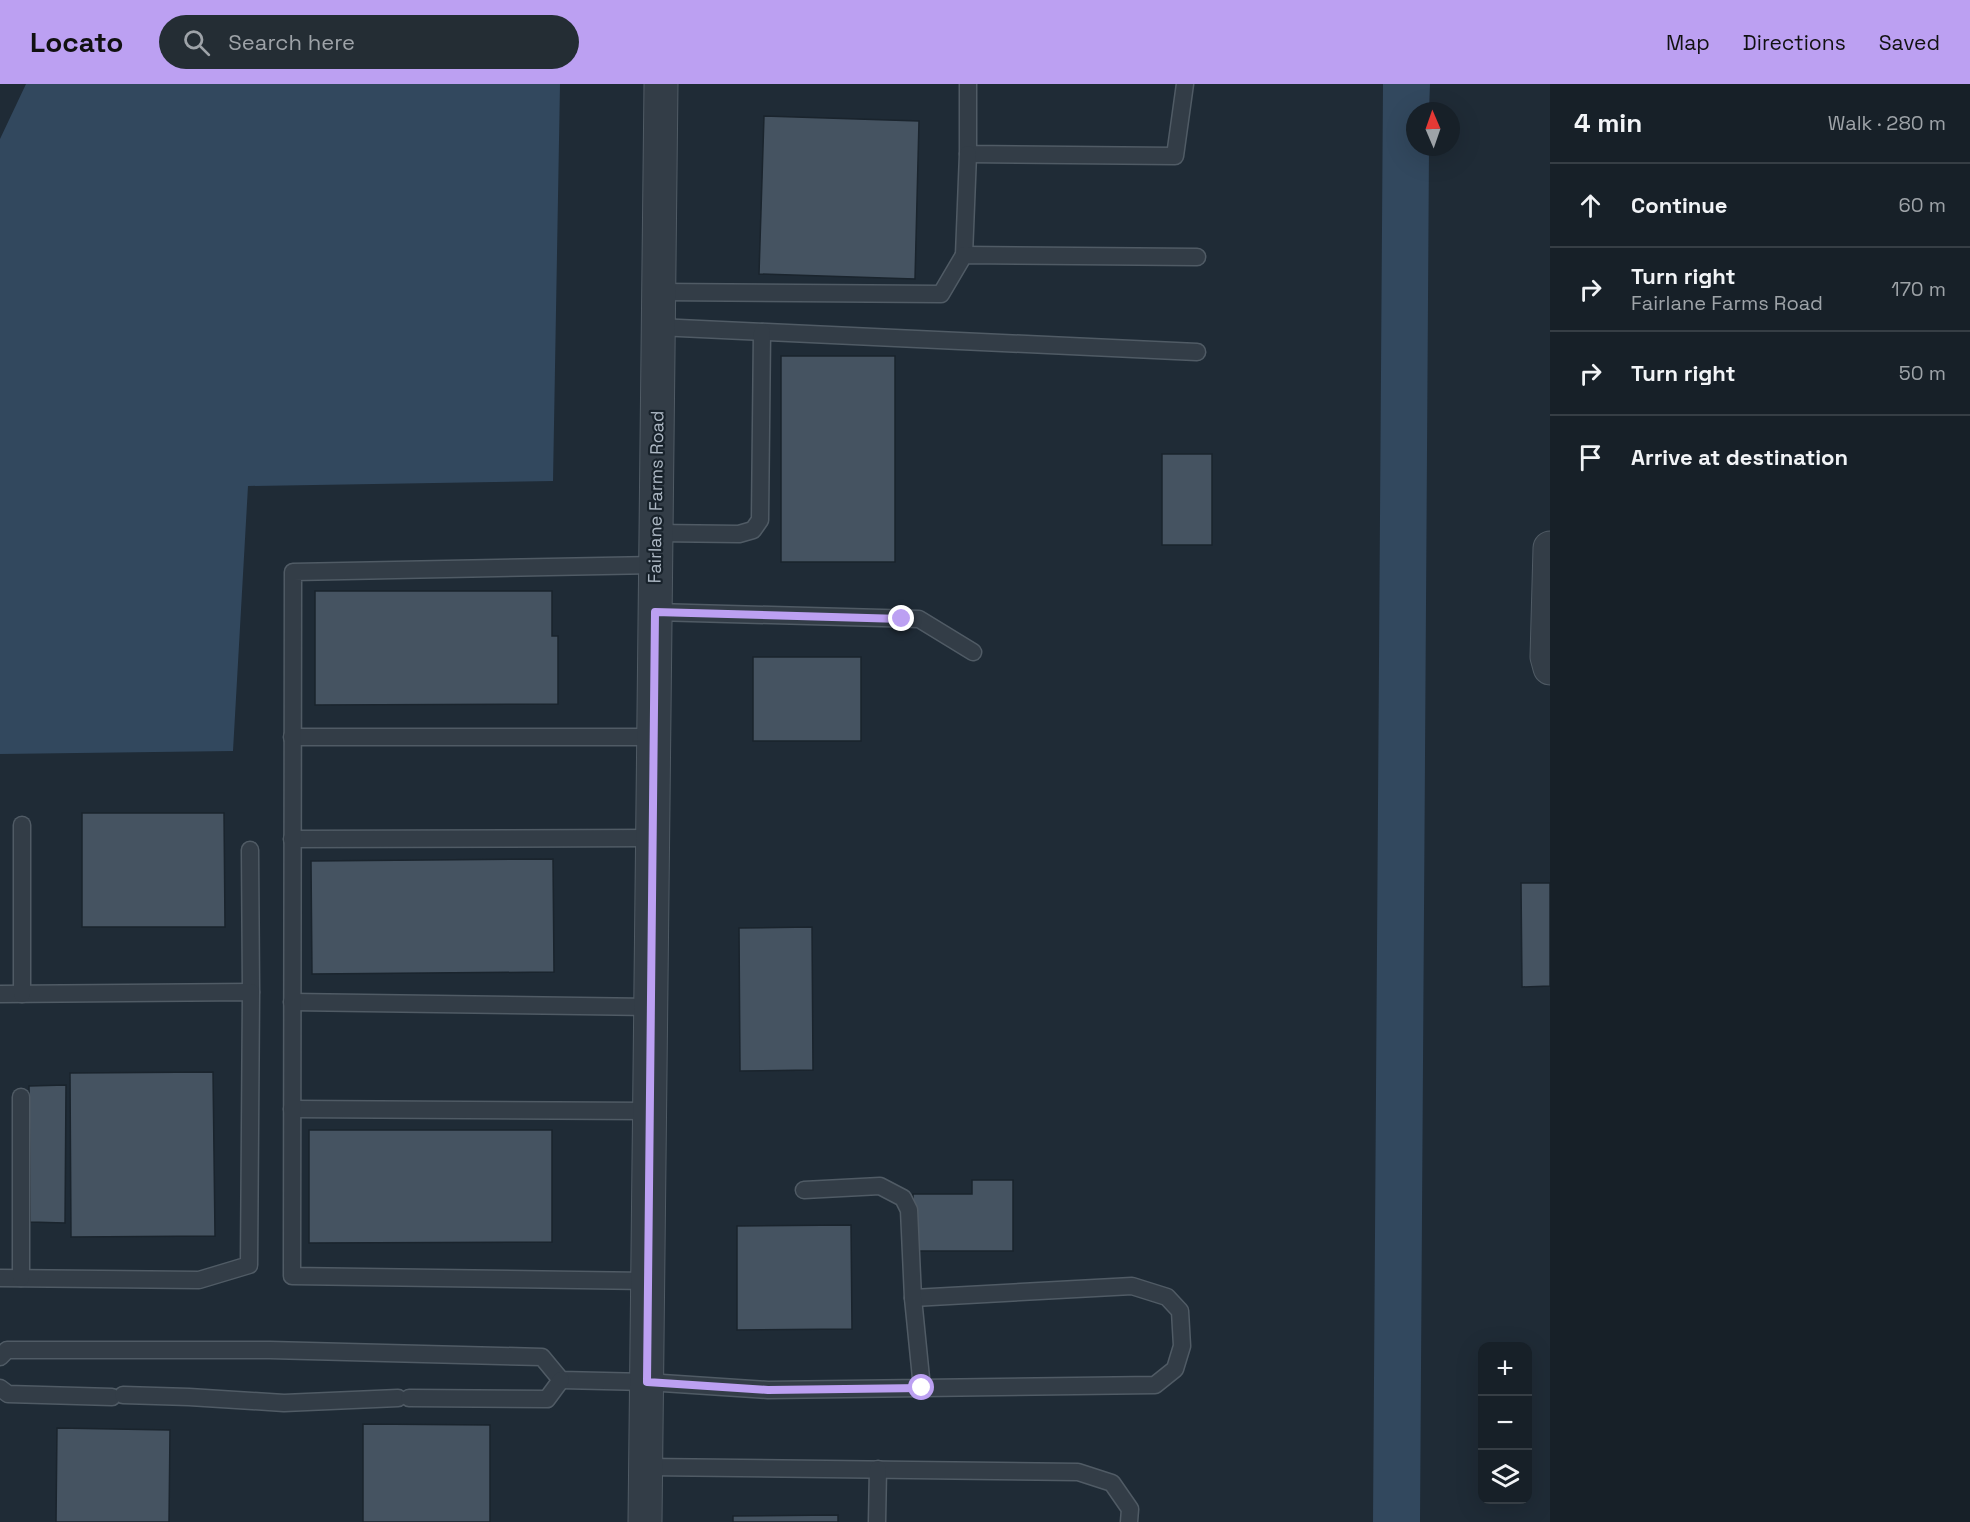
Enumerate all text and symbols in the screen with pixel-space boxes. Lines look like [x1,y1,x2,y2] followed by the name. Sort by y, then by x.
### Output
[159,15,579,69] search box
[30,24,123,60] text: Locato
[180,26,213,59] icon: search
[228,28,355,56] text: Search here
[1666,29,1710,56] text: Map
[1743,29,1846,56] text: Directions
[1879,29,1940,56] text: Saved
[1406,102,1460,156] north arrow
[1574,106,1642,140] text: 4 min
[1828,110,1946,136] text: Walk · 280 m
[1574,189,1607,222] icon: ahead
[1631,191,1727,219] text: Continue
[1899,192,1946,218] text: 60 m
[1631,262,1736,290] text: Turn right
[1574,273,1607,306] icon: right
[1891,276,1946,302] text: 170 m
[1631,290,1823,316] text: Fairlane Farms Road
[1574,357,1607,390] icon: right
[1631,359,1736,387] text: Turn right
[1899,360,1946,386] text: 50 m
[642,410,669,584] street label: Fairlane Farms Road
[1574,441,1607,474] icon: arrive
[1631,443,1848,471] text: Arrive at destination
[888,605,914,631] route end
[1478,1342,1532,1504] map controls
[1478,1342,1532,1396] button: +
[908,1374,934,1400] route start
[1478,1396,1532,1450] button: −
[1478,1450,1532,1504] button: layers

